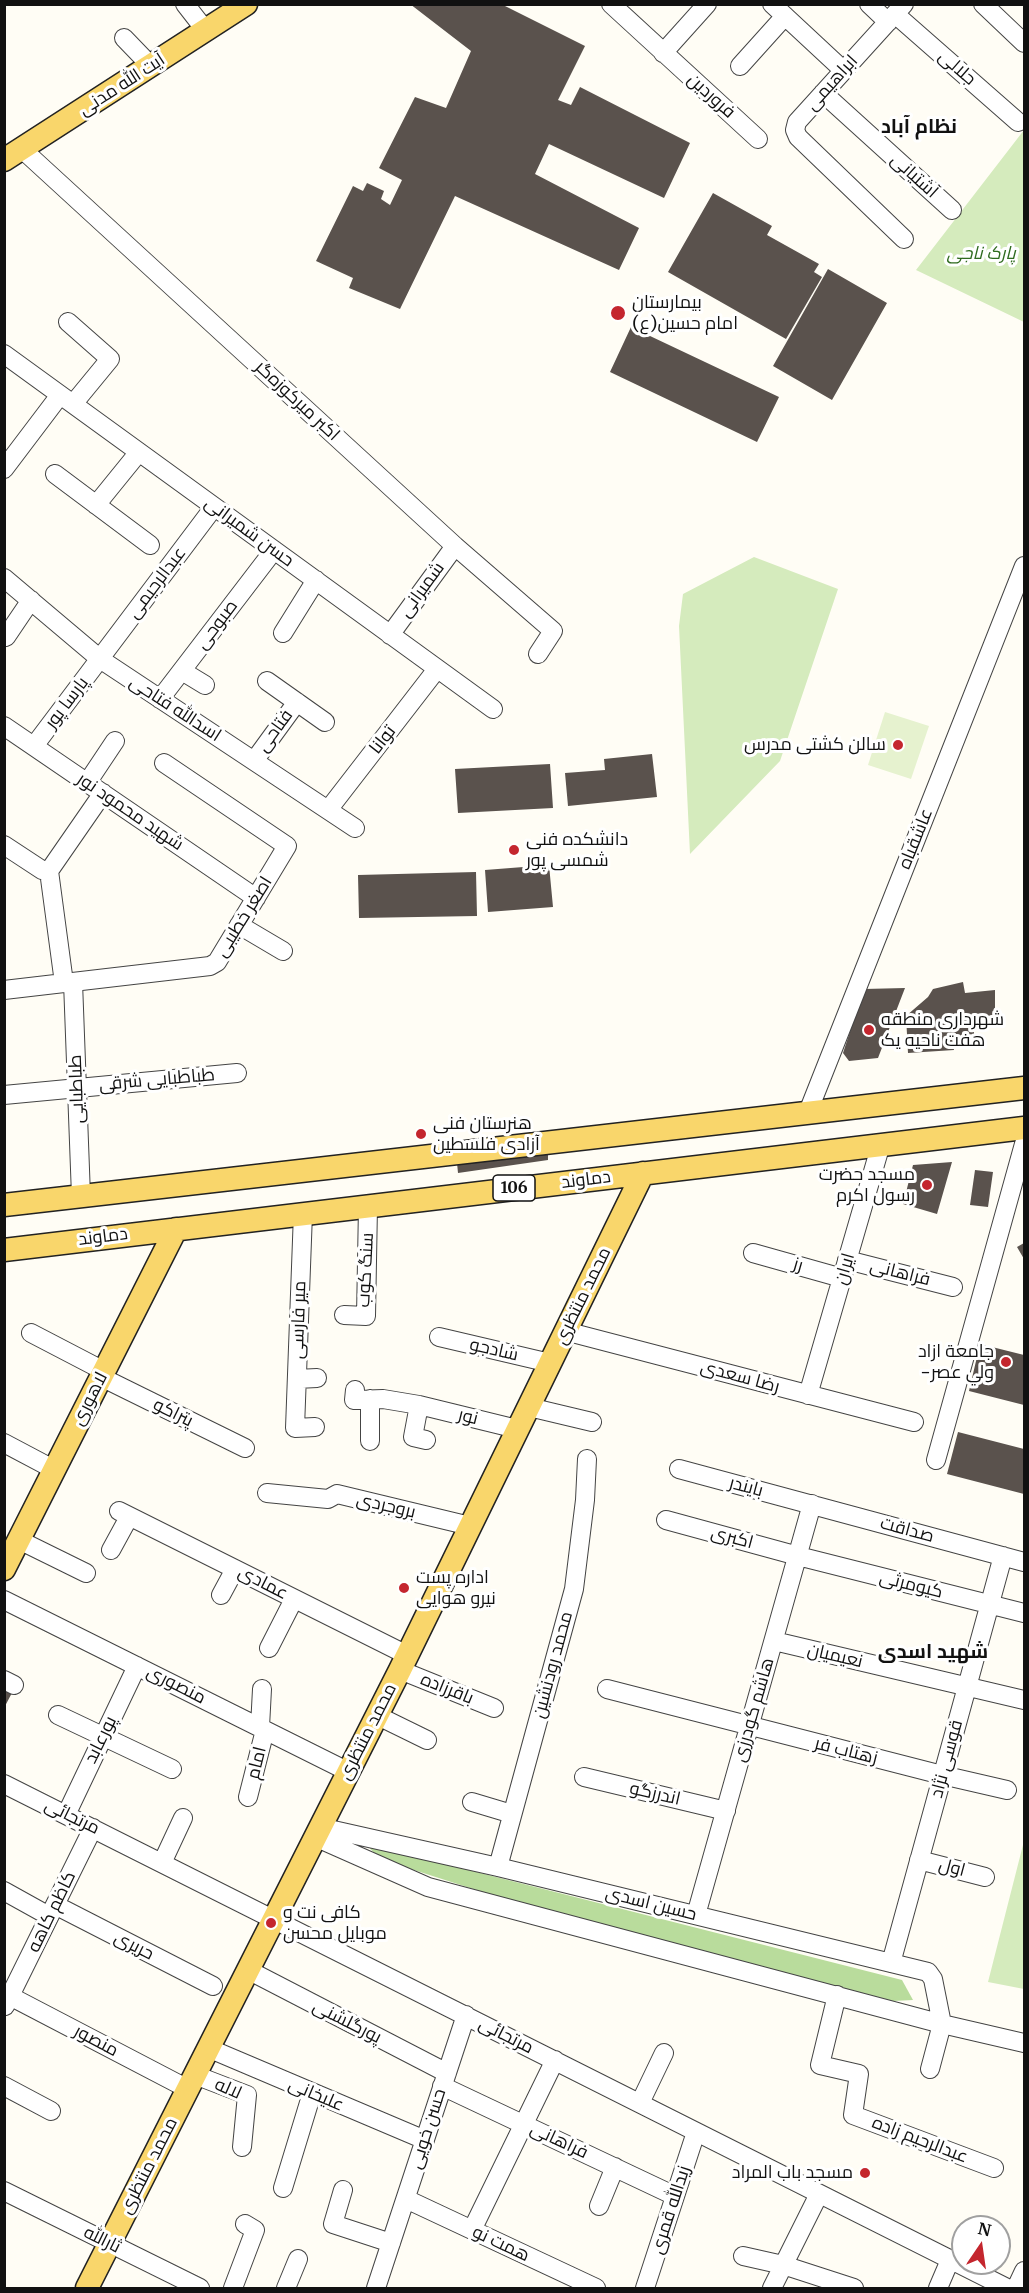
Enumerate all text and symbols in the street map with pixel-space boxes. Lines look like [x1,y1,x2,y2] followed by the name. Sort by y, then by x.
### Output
[934,46,980,90] street label: جلالی
[75,49,169,121] street label: آیت الله مدنی
[801,51,863,115] street label: ابراهیمی
[683,69,739,123] street label: فروردین
[881,115,957,139] district label: نظام آباد
[886,149,942,203] street label: آشتیانی
[947,243,1015,265] park label: پارک ناجی
[632,292,738,334] place label: بیمارستان امام حسین(ع)
[609,304,627,322] marker: بیمارستان امام حسین(ع)
[250,356,344,446] street label: اکبر میرکوزه‌گر
[200,492,298,572] street label: حسن شمیرانی
[123,543,191,623] street label: عبدالرحیمی
[395,558,449,622] street label: شمیرانی
[191,596,243,654] street label: صبوحی
[125,671,225,747] street label: اسدالله فتاحی
[41,673,93,733] street label: پارسا پور
[252,705,298,757] street label: فتاحی
[365,721,401,759] street label: توانا
[744,734,886,756] place label: سالن کشتی مدرس
[891,738,905,752] marker: سالن کشتی مدرس
[73,768,187,856] street label: شهید محمود نور
[894,806,938,872] street label: عاشقباه
[526,829,628,872] place label: دانشکده فنی شمسی پور
[507,843,521,857] marker: دانشکده فنی شمسی پور
[211,873,277,961] street label: اصغر خطیبی
[881,1009,1004,1052] place label: شهرداری منطقه هفت ناحیه یک
[862,1023,876,1037] marker: شهرداری منطقه هفت ناحیه یک
[65,1054,89,1124] street label: طباطبایی
[98,1064,216,1096] street label: طباطبایی شرقی
[433,1113,540,1156] place label: هنرستان فنی آزادی فلسطین
[414,1127,428,1141] marker: هنرستان فنی آزادی فلسطین
[819,1164,915,1206] place label: مسجد حضرت رسول اکرم
[560,1166,612,1194] street label: دماوند
[493,1175,535,1201] road number: 106
[920,1178,934,1192] marker: مسجد حضرت رسول اکرم
[77,1223,129,1251] street label: دماوند
[353,1232,379,1308] street label: سنگ کوب
[550,1244,616,1348] street label: محمد منتظری
[830,1251,860,1287] street label: ایران
[790,1253,806,1277] street label: رز
[868,1255,932,1291] street label: فراهانی
[287,1281,311,1359] street label: میر فارسی
[468,1334,520,1366] street label: شادجو
[918,1341,994,1384] place label: جامعة ازاد -ولي عصر
[999,1355,1013,1369] marker: جامعة ازاد -ولي عصر
[698,1356,782,1398] street label: رضا سعدی
[67,1369,113,1429] street label: لاهوری
[149,1394,197,1432] street label: پتراکو
[456,1404,480,1430] street label: نور
[727,1472,765,1502] street label: بایندر
[354,1489,418,1523] street label: بروجردی
[878,1512,936,1548] street label: صداقت
[708,1522,756,1554] street label: اکبری
[235,1561,291,1605] street label: عمادی
[416,1567,496,1610] place label: اداره پست نیرو هوایی
[877,1567,945,1603] street label: کیومرثی
[397,1581,411,1595] marker: اداره پست نیرو هوایی
[528,1609,578,1721] street label: محمد رودنشین
[805,1639,865,1673] street label: نعیمیان
[878,1640,988,1664] district label: شهید اسدی
[729,1655,779,1765] street label: هاشم گودرزی
[143,1661,209,1709] street label: منصوری
[417,1669,477,1709] street label: باقرزاده
[334,1680,402,1784] street label: محمد منتظری
[80,1713,122,1767] street label: پورعابد
[926,1718,968,1800] street label: قوسی نژاد
[812,1733,880,1769] street label: زهتاب فر
[243,1744,271,1782] street label: امام
[628,1778,682,1810] street label: اندرزگو
[41,1794,103,1840] street label: مرتجائی
[936,1854,968,1882] street label: اول
[23,1868,81,1956] street label: کاظم کاهه
[603,1882,699,1926] street label: حسین اسدی
[283,1902,387,1944] place label: کافی نت و موبایل محسن
[264,1916,278,1930] marker: کافی نت و موبایل محسن
[111,1927,157,1965] street label: حریری
[309,1996,385,2048] street label: پورگلشنی
[475,2013,537,2059] street label: مرتجائی
[70,2020,122,2062] street label: منصور
[211,2074,245,2104] street label: لاله
[285,2074,347,2116] street label: علیخانی
[405,2086,451,2172] street label: حسن خویی
[869,2112,971,2168] street label: عبدالرحیم زاده
[115,2114,183,2218] street label: محمد منتظری
[527,2118,591,2164] street label: فراهانی
[732,2162,853,2184] place label: مسجد باب المراد
[647,2163,695,2257] street label: زیدالله قمری
[858,2166,872,2180] marker: مسجد باب المراد
[951,2215,1011,2275] north arrow
[976,2218,993,2241] text: N
[469,2221,533,2267] street label: همت نو
[80,2222,124,2258] street label: ثارالله

